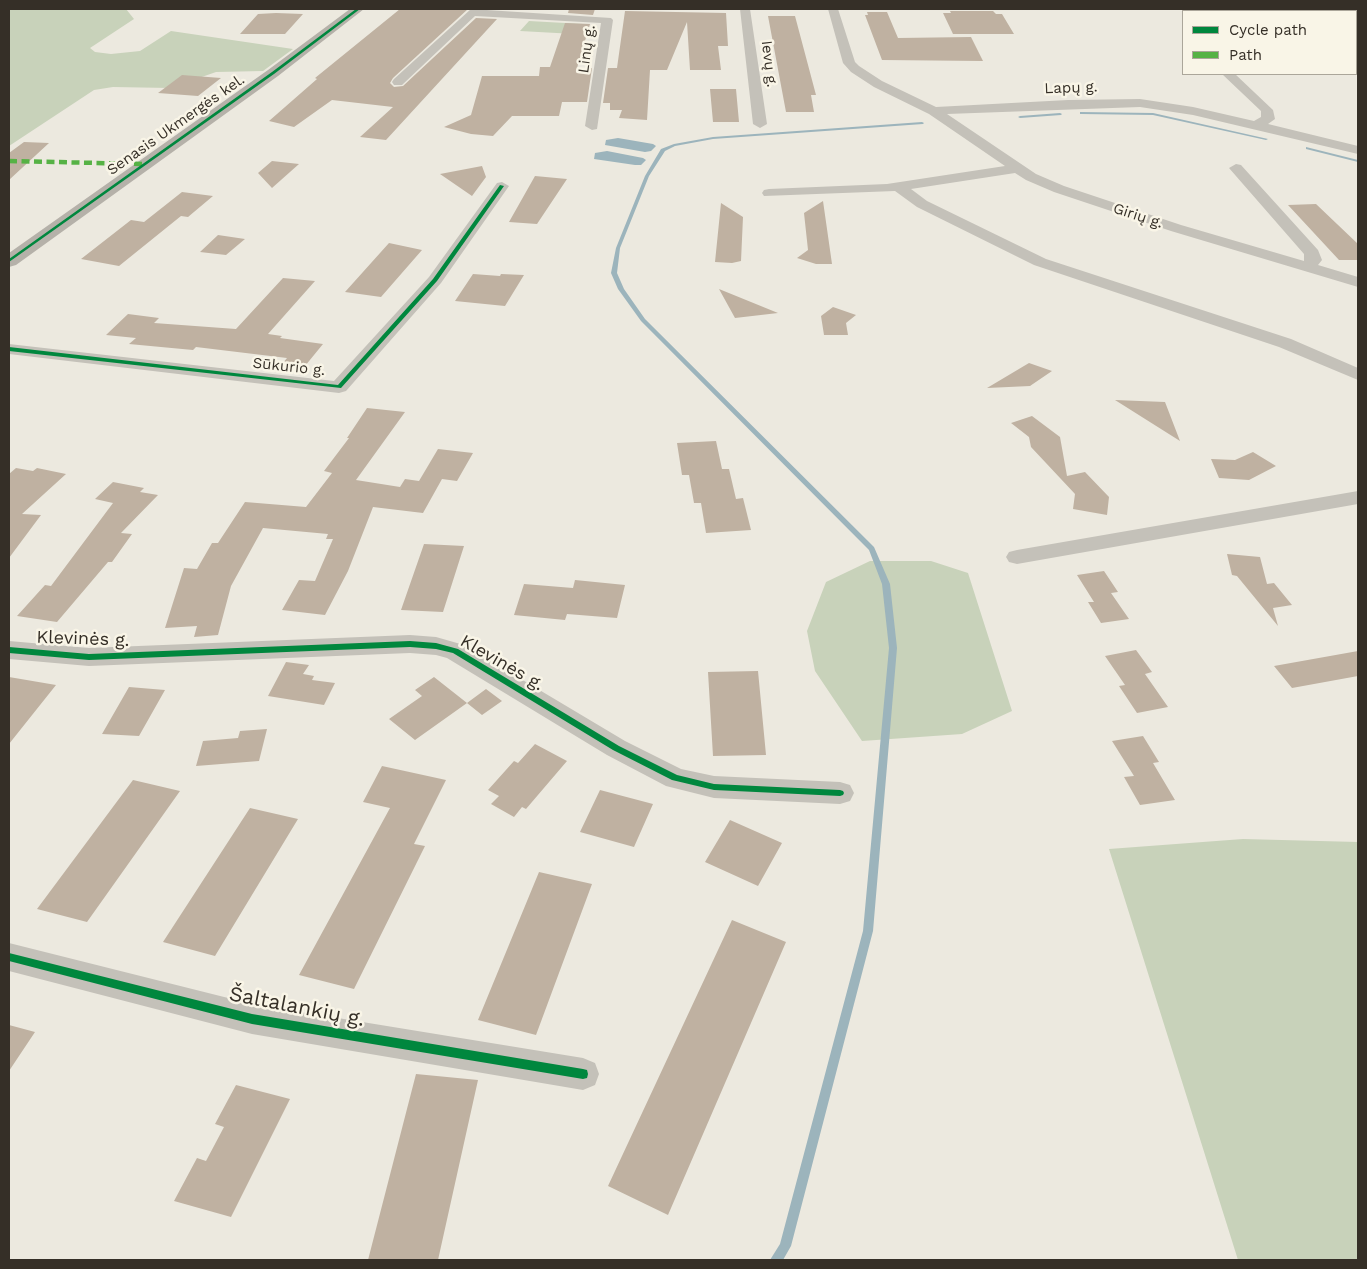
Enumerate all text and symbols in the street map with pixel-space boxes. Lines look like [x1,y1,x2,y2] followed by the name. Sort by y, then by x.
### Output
[1182,10,1357,75] legend
[1229,21,1307,39] text: Cycle path
[575,24,599,74] street label: Linų g.
[757,40,781,88] street label: Ievų g.
[1229,46,1262,64] text: Path
[104,71,248,179] street label: Senasis Ukmergės kel.
[1044,78,1098,98] street label: Lapų g.
[1111,200,1165,232] street label: Girių g.
[252,354,326,380] street label: Sūkurio g.
[36,627,130,651] street label: Klevinės g.
[456,630,548,696] street label: Klevinės g.
[227,982,367,1032] street label: Šaltalankių g.

